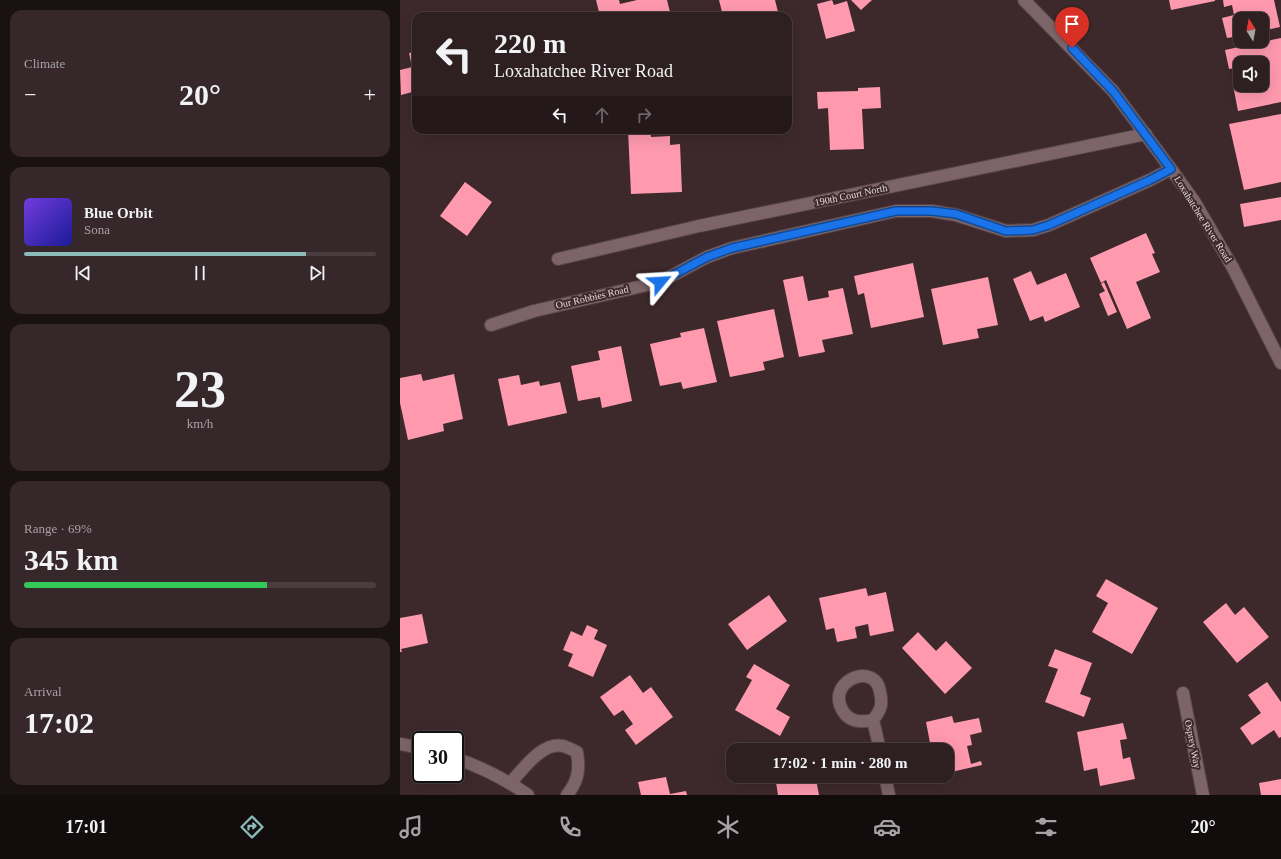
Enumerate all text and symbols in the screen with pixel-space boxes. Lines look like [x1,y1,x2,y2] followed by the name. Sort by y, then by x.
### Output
[1055,7.0,1089,48] pin
[1233,12,1269,48] north arrow
[1233,12,1269,92] map controls
[1061,13,1083,35] icon: arrive
[428,28,480,80] icon: left
[494,28,566,59] text: 220 m
[24,56,65,71] text: Climate
[1233,56,1269,92] button: sound
[494,61,673,81] text: Loxahatchee River Road
[179,78,221,111] text: 20°
[24,82,36,107] text: −
[364,82,376,107] text: +
[549,104,571,126] icon: left
[591,104,613,126] icon: ahead
[633,104,655,126] icon: right
[1172,174,1234,264] street label: Loxahatchee River Road
[814,182,888,208] street label: 190th Court North
[84,205,153,221] text: Blue Orbit
[84,222,110,237] text: Sona
[639,261,681,303] position arrow
[72,262,94,284] icon: previous
[189,262,211,284] icon: pause
[306,262,328,284] icon: next
[554,283,630,311] street label: Our Robbies Road
[174,361,226,418] text: 23
[187,416,213,431] text: km/h
[24,521,92,536] text: Range · 69%
[24,543,118,576] text: 345 km
[24,684,62,699] text: Arrival
[24,706,94,739] text: 17:02
[1183,719,1203,769] street label: Osprey Way
[412,731,464,783] speed limit sign: 30
[773,755,908,771] text: 17:02 · 1 min · 280 m
[238,813,266,841] icon: directions
[397,813,425,841] icon: music
[556,813,584,841] icon: phone
[714,813,742,841] icon: climate
[873,813,901,841] icon: car
[1032,813,1060,841] icon: filters
[65,817,107,837] text: 17:01
[1190,817,1216,837] text: 20°

